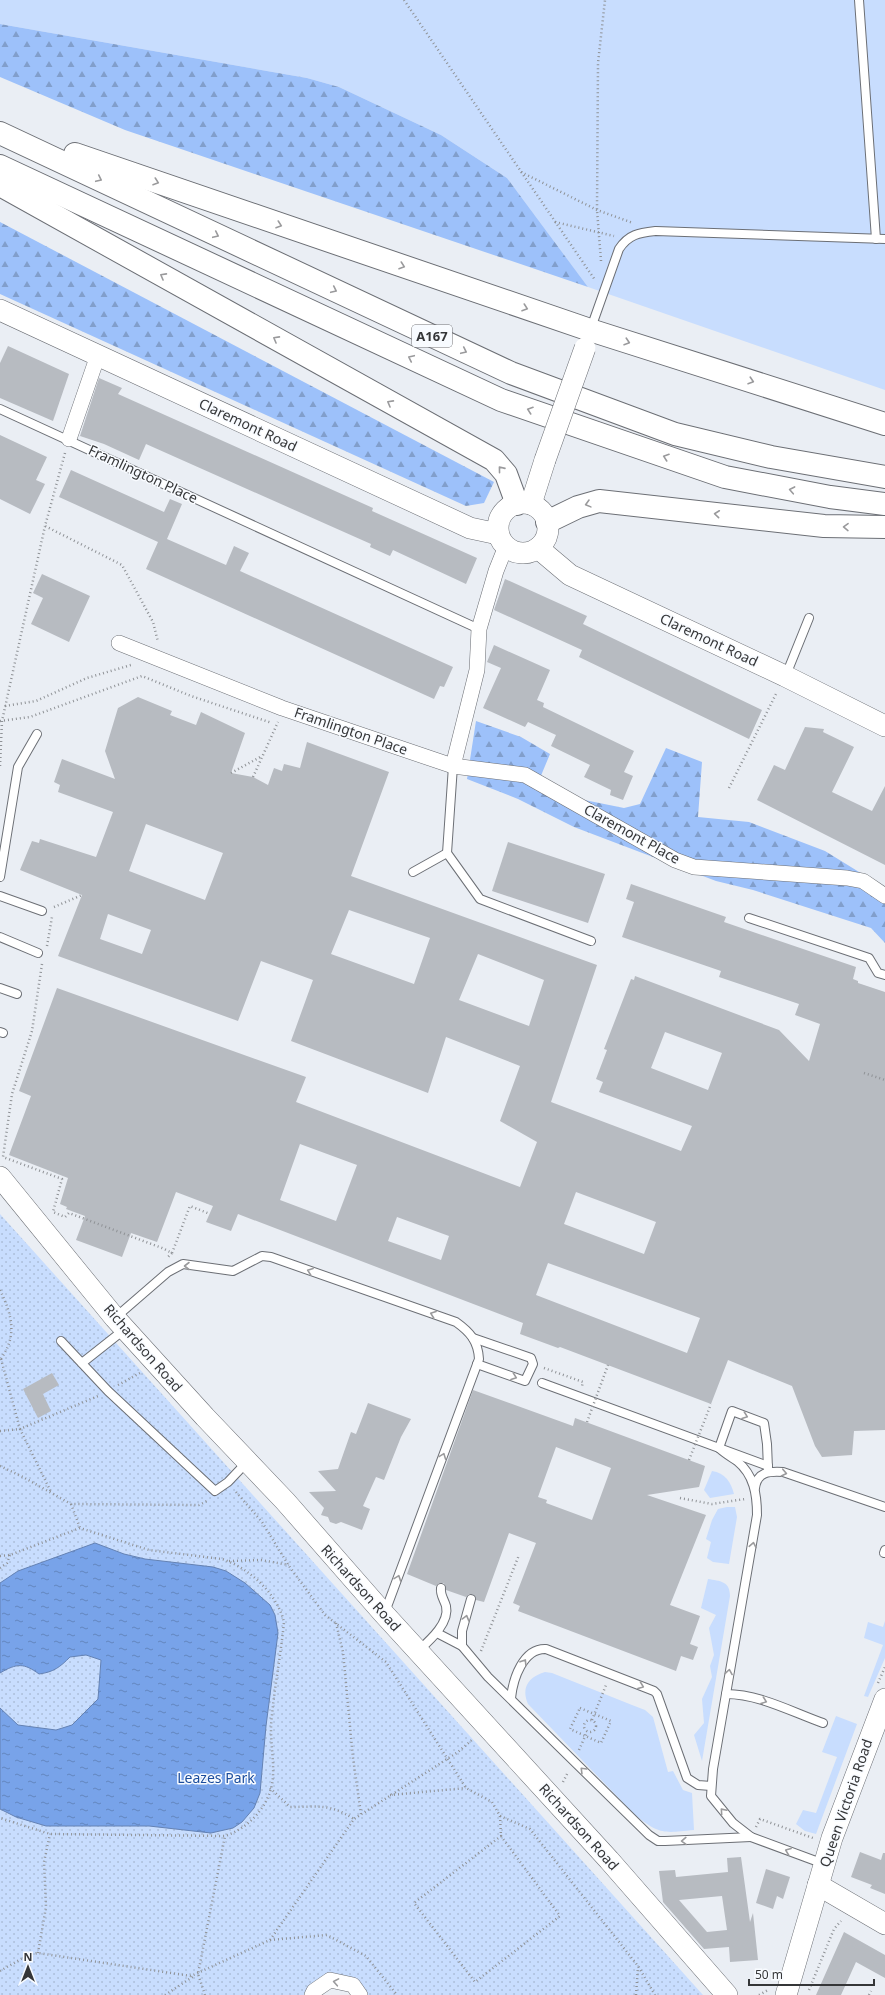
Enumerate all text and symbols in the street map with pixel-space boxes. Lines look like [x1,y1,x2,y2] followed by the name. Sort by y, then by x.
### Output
[94,174,102,182] one-way arrow
[152,178,159,186] one-way arrow
[275,220,282,229] one-way arrow
[212,230,220,238] one-way arrow
[398,262,405,270] one-way arrow
[160,273,167,280] one-way arrow
[330,285,337,293] one-way arrow
[522,303,529,312] one-way arrow
[412,325,452,347] road number: A167
[273,337,280,344] one-way arrow
[624,337,631,346] one-way arrow
[460,346,468,354] one-way arrow
[408,355,416,363] one-way arrow
[747,377,754,385] one-way arrow
[196,393,300,456] street label: Claremont Road
[387,400,394,407] one-way arrow
[527,406,534,415] one-way arrow
[85,440,201,507] street label: Framlington Place
[663,453,670,462] one-way arrow
[498,466,505,473] one-way arrow
[789,486,795,494] one-way arrow
[584,499,591,508] one-way arrow
[714,510,720,519] one-way arrow
[843,523,849,531] one-way arrow
[657,608,761,671] street label: Claremont Road
[292,702,410,759] street label: Framlington Place
[581,799,684,868] street label: Claremont Place
[183,1262,189,1270] one-way arrow
[307,1267,314,1275] one-way arrow
[100,1300,187,1396] street label: Richardson Road
[429,1311,436,1319] one-way arrow
[511,1373,518,1381] one-way arrow
[742,1412,749,1420] one-way arrow
[439,1452,447,1459] one-way arrow
[781,1469,787,1477] one-way arrow
[317,1540,405,1635] street label: Richardson Road
[748,1542,757,1548] one-way arrow
[393,1574,402,1581] one-way arrow
[461,1614,470,1621] one-way arrow
[519,1659,527,1666] one-way arrow
[724,1669,733,1676] one-way arrow
[638,1681,645,1689] one-way arrow
[760,1697,767,1705] one-way arrow
[815,1736,876,1870] street label: Queen Victoria Road
[580,1767,588,1775] one-way arrow
[177,1768,255,1787] park label: Leazes Park
[535,1779,623,1874] street label: Richardson Road
[720,1808,727,1816] one-way arrow
[681,1836,687,1845] one-way arrow
[784,1848,791,1856] one-way arrow
[8,1947,48,1987] north arrow
[24,1949,32,1964] text: N
[749,1961,874,1987] scale bar
[755,1966,783,1983] text: 50 m
[332,1978,339,1987] one-way arrow

